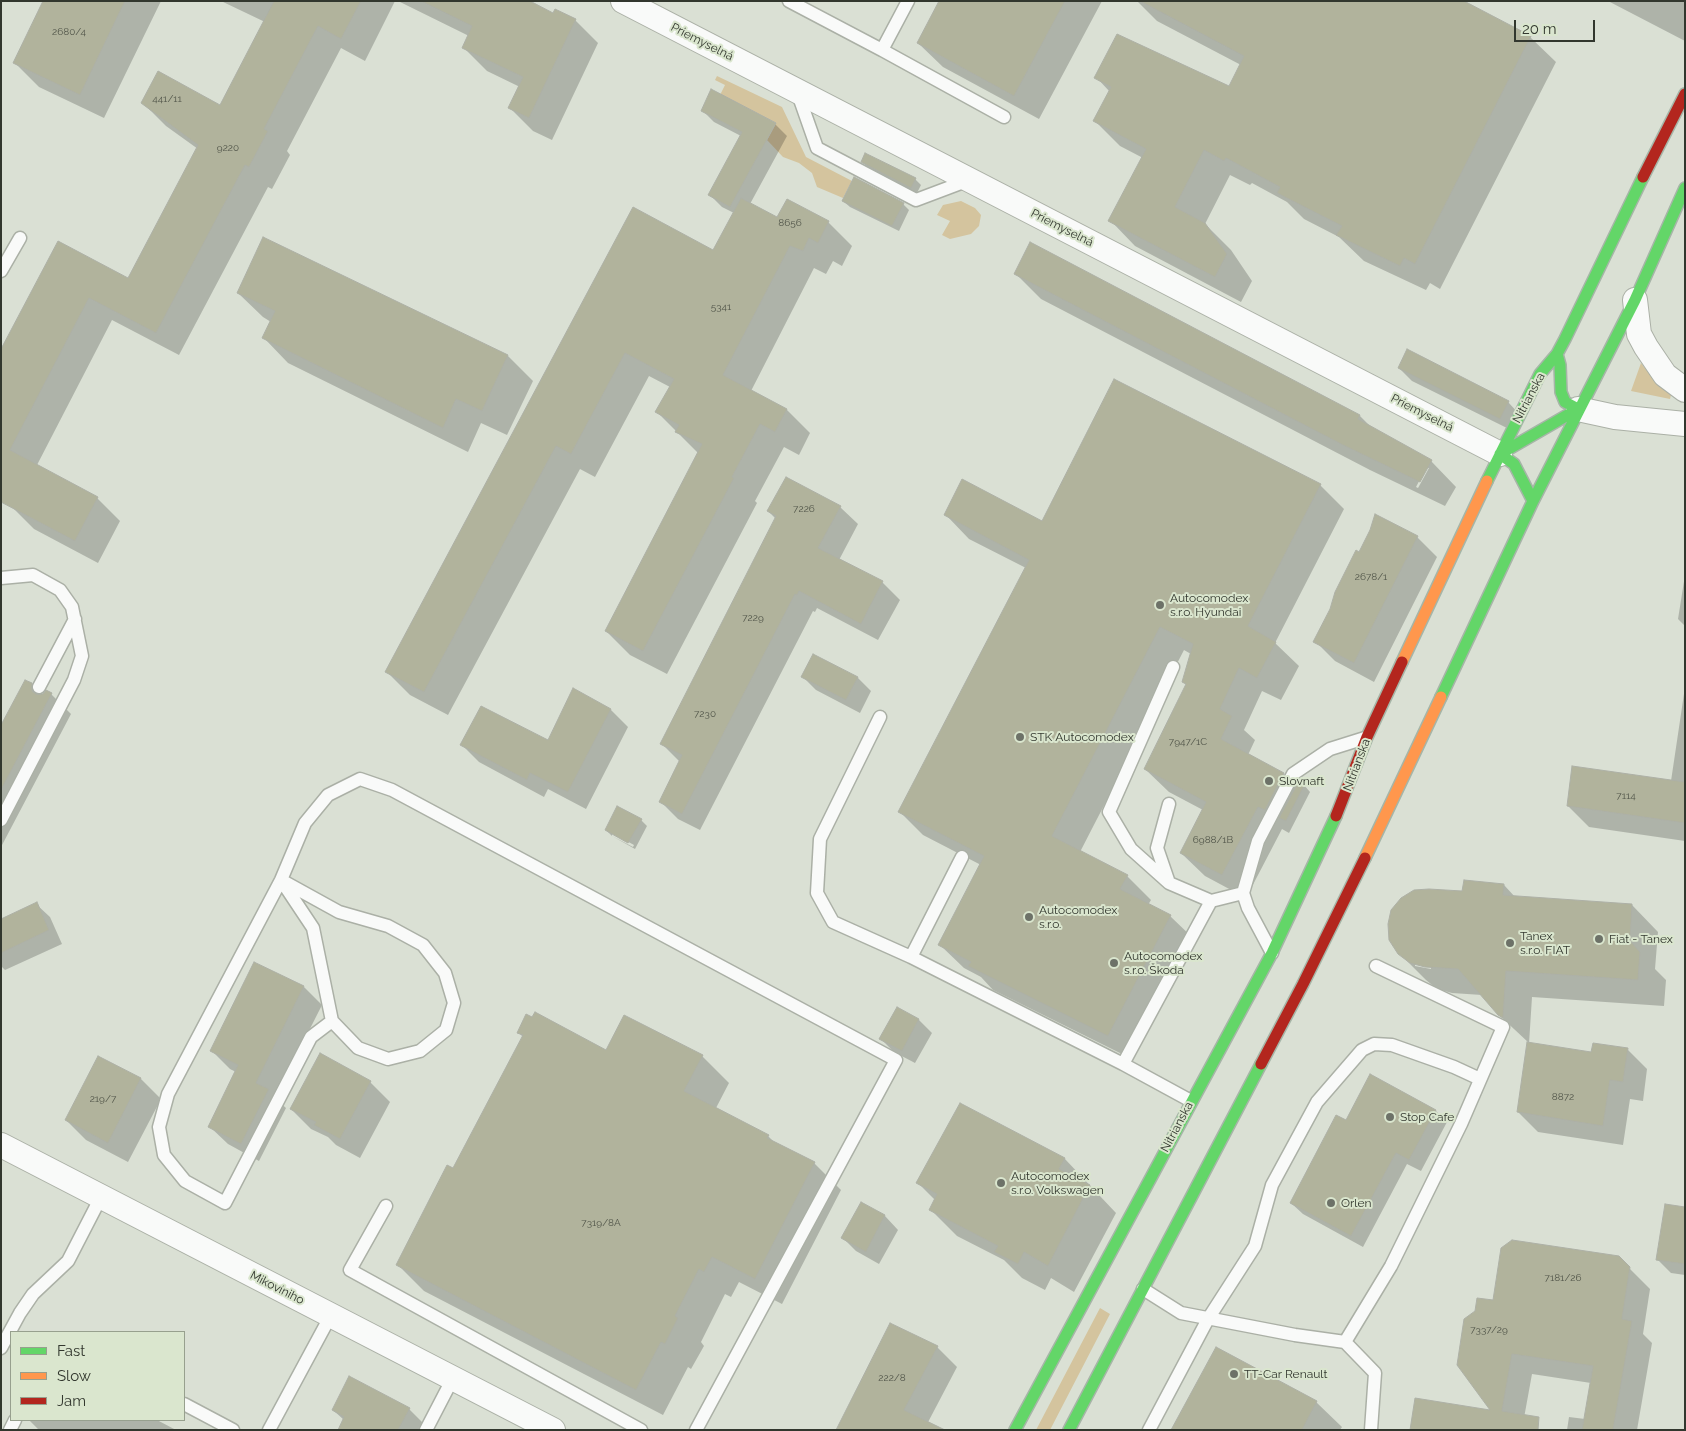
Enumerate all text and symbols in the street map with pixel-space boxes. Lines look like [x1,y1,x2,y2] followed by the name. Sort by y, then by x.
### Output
[1516,10,1597,42] scale bar
[668,20,736,64] street label: Priemyselná
[1522,20,1557,38] text: 20 m
[52,26,86,38] house number: 2680/4
[152,93,182,105] house number: 441/11
[217,142,239,154] house number: 9220
[1028,206,1096,250] street label: Priemyselná
[778,217,802,229] house number: 8656
[711,301,731,313] house number: 5341
[1510,370,1548,426] street label: Nitrianska
[1388,391,1456,435] street label: Priemyselná
[793,503,815,515] house number: 7226
[1355,571,1387,583] house number: 2678/1
[1170,591,1248,619] place label: Autocomodex s.r.o. Hyundai
[1154,599,1166,611] marker: Autocomodex s.r.o. Hyundai
[742,612,764,624] house number: 7229
[694,708,716,720] house number: 7230
[1030,730,1134,744] place label: STK Autocomodex
[1014,731,1026,743] marker: STK Autocomodex
[1169,736,1207,748] house number: 7947/1C
[1340,737,1374,793] street label: Nitrianska
[1279,774,1324,788] place label: Slovnaft
[1263,775,1275,787] marker: Slovnaft
[1616,790,1636,802] house number: 7114
[1193,834,1233,846] house number: 6988/1B
[1039,903,1117,931] place label: Autocomodex s.r.o.
[1023,911,1035,923] marker: Autocomodex s.r.o.
[1520,929,1570,957] place label: Tanex s.r.o. FIAT
[1609,932,1673,946] place label: Fiat - Tanex
[1593,933,1605,945] marker: Fiat - Tanex
[1504,937,1516,949] marker: Tanex s.r.o. FIAT
[1124,949,1202,977] place label: Autocomodex s.r.o. Škoda
[1108,957,1120,969] marker: Autocomodex s.r.o. Škoda
[1552,1091,1574,1103] house number: 8872
[90,1093,116,1105] house number: 219/7
[1158,1099,1196,1155] street label: Nitrianska
[1400,1110,1454,1124] place label: Stop Cafe
[1384,1111,1396,1123] marker: Stop Cafe
[1011,1169,1104,1197] place label: Autocomodex s.r.o. Volkswagen
[995,1177,1007,1189] marker: Autocomodex s.r.o. Volkswagen
[1341,1196,1371,1210] place label: Orlen
[1325,1197,1337,1209] marker: Orlen
[581,1217,621,1229] house number: 7319/8A
[248,1268,306,1308] street label: Mikovíniho
[1545,1272,1581,1284] house number: 7181/26
[1470,1324,1508,1336] house number: 7337/29
[10,1331,185,1421] legend
[57,1342,85,1360] text: Fast
[57,1367,91,1385] text: Slow
[1244,1367,1328,1381] place label: TT-Car Renault
[1228,1368,1240,1380] marker: TT-Car Renault
[878,1372,906,1384] house number: 222/8
[57,1392,86,1410] text: Jam

